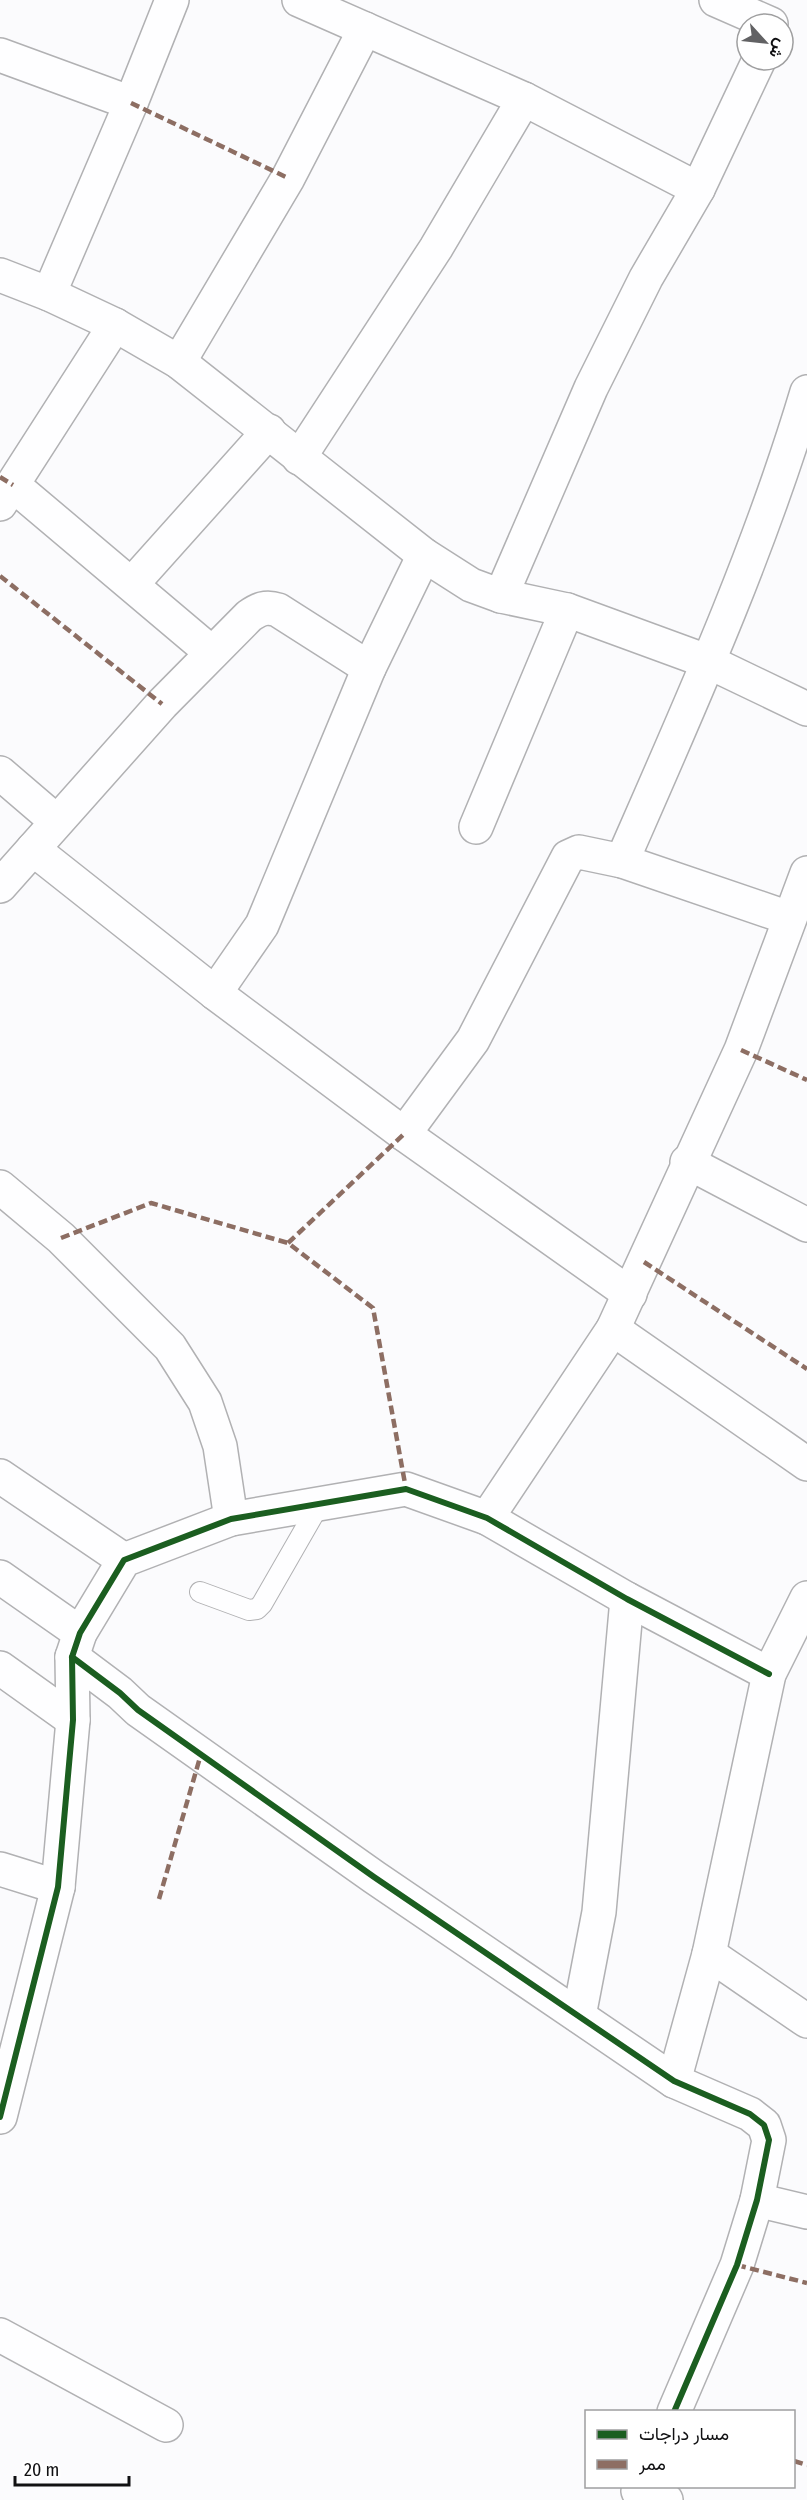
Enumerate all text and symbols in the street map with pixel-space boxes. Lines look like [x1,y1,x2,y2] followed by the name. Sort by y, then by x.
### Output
[735,12,795,72] north arrow
[765,36,791,61] text: ش
[585,2410,795,2488] legend
[639,2423,729,2445] text: مسار دراجات
[15,2449,129,2487] scale bar
[638,2453,666,2475] text: ممر
[24,2459,59,2481] text: 20 m

